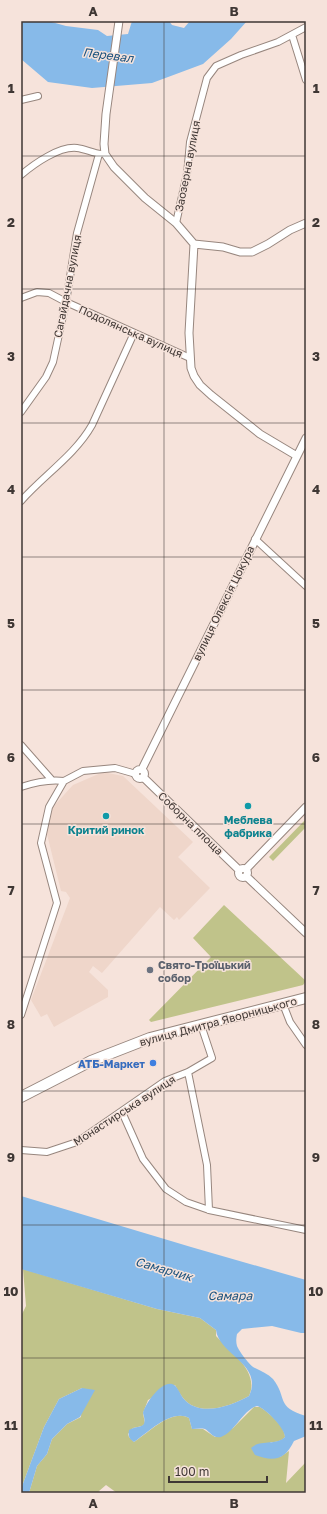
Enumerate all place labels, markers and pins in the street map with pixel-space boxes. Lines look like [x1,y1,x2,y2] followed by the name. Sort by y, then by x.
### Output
[243,801,253,811] marker: Меблева фабрика
[101,811,111,821] marker: Критий ринок
[224,813,272,839] place label: Меблева фабрика
[68,823,145,836] place label: Критий ринок
[158,958,251,984] place label: Свято-Троїцький собор
[145,965,155,975] marker: Свято-Троїцький собор
[78,1057,145,1070] place label: АТБ-Маркет
[148,1058,158,1068] marker: АТБ-Маркет

